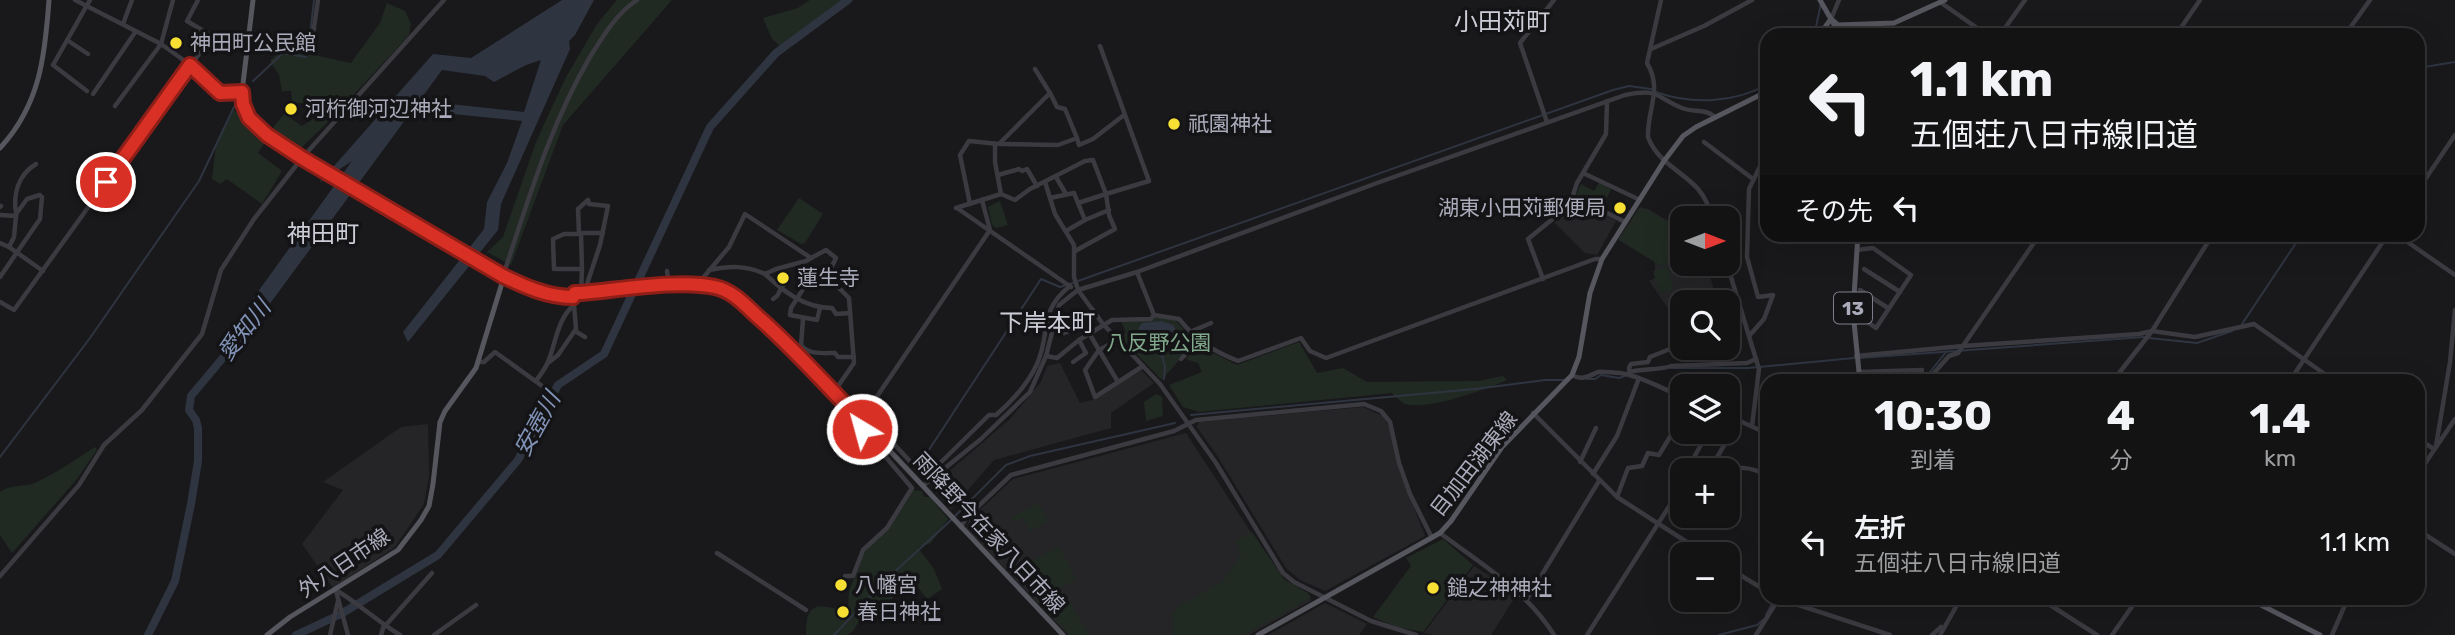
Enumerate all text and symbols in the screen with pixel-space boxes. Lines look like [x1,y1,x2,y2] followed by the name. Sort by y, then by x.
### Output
[1454,8,1550,36] district label: 小田苅町
[190,30,316,55] place label: 神田町公民館
[168,35,184,51] marker: 神田町公民館
[1910,50,2053,108] text: 1.1 km
[1795,56,1886,147] icon: left
[305,96,452,121] place label: 河桁御河辺神社
[283,101,299,117] marker: 河桁御河辺神社
[1188,111,1272,136] place label: 祇園神社
[1166,116,1182,132] marker: 祇園神社
[1910,116,2198,154] text: 五個荘八日市線旧道
[76,152,136,212] pin
[87,163,125,201] icon: arrive
[1887,189,1925,227] icon: left
[1438,195,1606,220] place label: 湖東小田苅郵便局
[1795,196,1873,227] text: その先
[1612,200,1628,216] marker: 湖東小田苅郵便局
[1670,206,1740,276] north arrow
[1670,206,1740,612] map controls
[287,220,359,248] district label: 神田町
[797,265,860,290] place label: 蓮生寺
[775,270,791,286] marker: 蓮生寺
[1670,290,1740,360] button: search
[212,292,278,366] water label: 愛知川
[1834,292,1872,324] road number: 13
[999,309,1095,337] district label: 下岸本町
[1107,330,1212,355] park label: 八反野公園
[1670,374,1740,444] button: layers
[508,384,567,461] water label: 安壺川
[1874,391,1992,441] text: 10:30
[2107,391,2135,441] text: 4
[825,392,899,466] position arrow
[2249,394,2311,444] text: 1.4
[1425,406,1522,521] street label: 目加田湖東線
[2264,444,2296,472] text: km
[1910,446,1956,474] text: 到着
[2109,446,2132,474] text: 分
[909,447,1070,618] street label: 雨降野今在家八日市線
[1670,458,1740,528] button: +
[1854,513,1906,544] text: 左折
[293,523,394,602] street label: 外八日市線
[1795,523,1833,561] icon: left
[2320,527,2390,558] text: 1.1 km
[1670,542,1740,612] button: −
[1854,549,2061,577] text: 五個荘八日市線旧道
[855,572,918,597] place label: 八幡宮
[1447,575,1552,600] place label: 鎚之神神社
[833,577,849,593] marker: 八幡宮
[1425,580,1441,596] marker: 鎚之神神社
[857,599,941,624] place label: 春日神社
[835,604,851,620] marker: 春日神社

